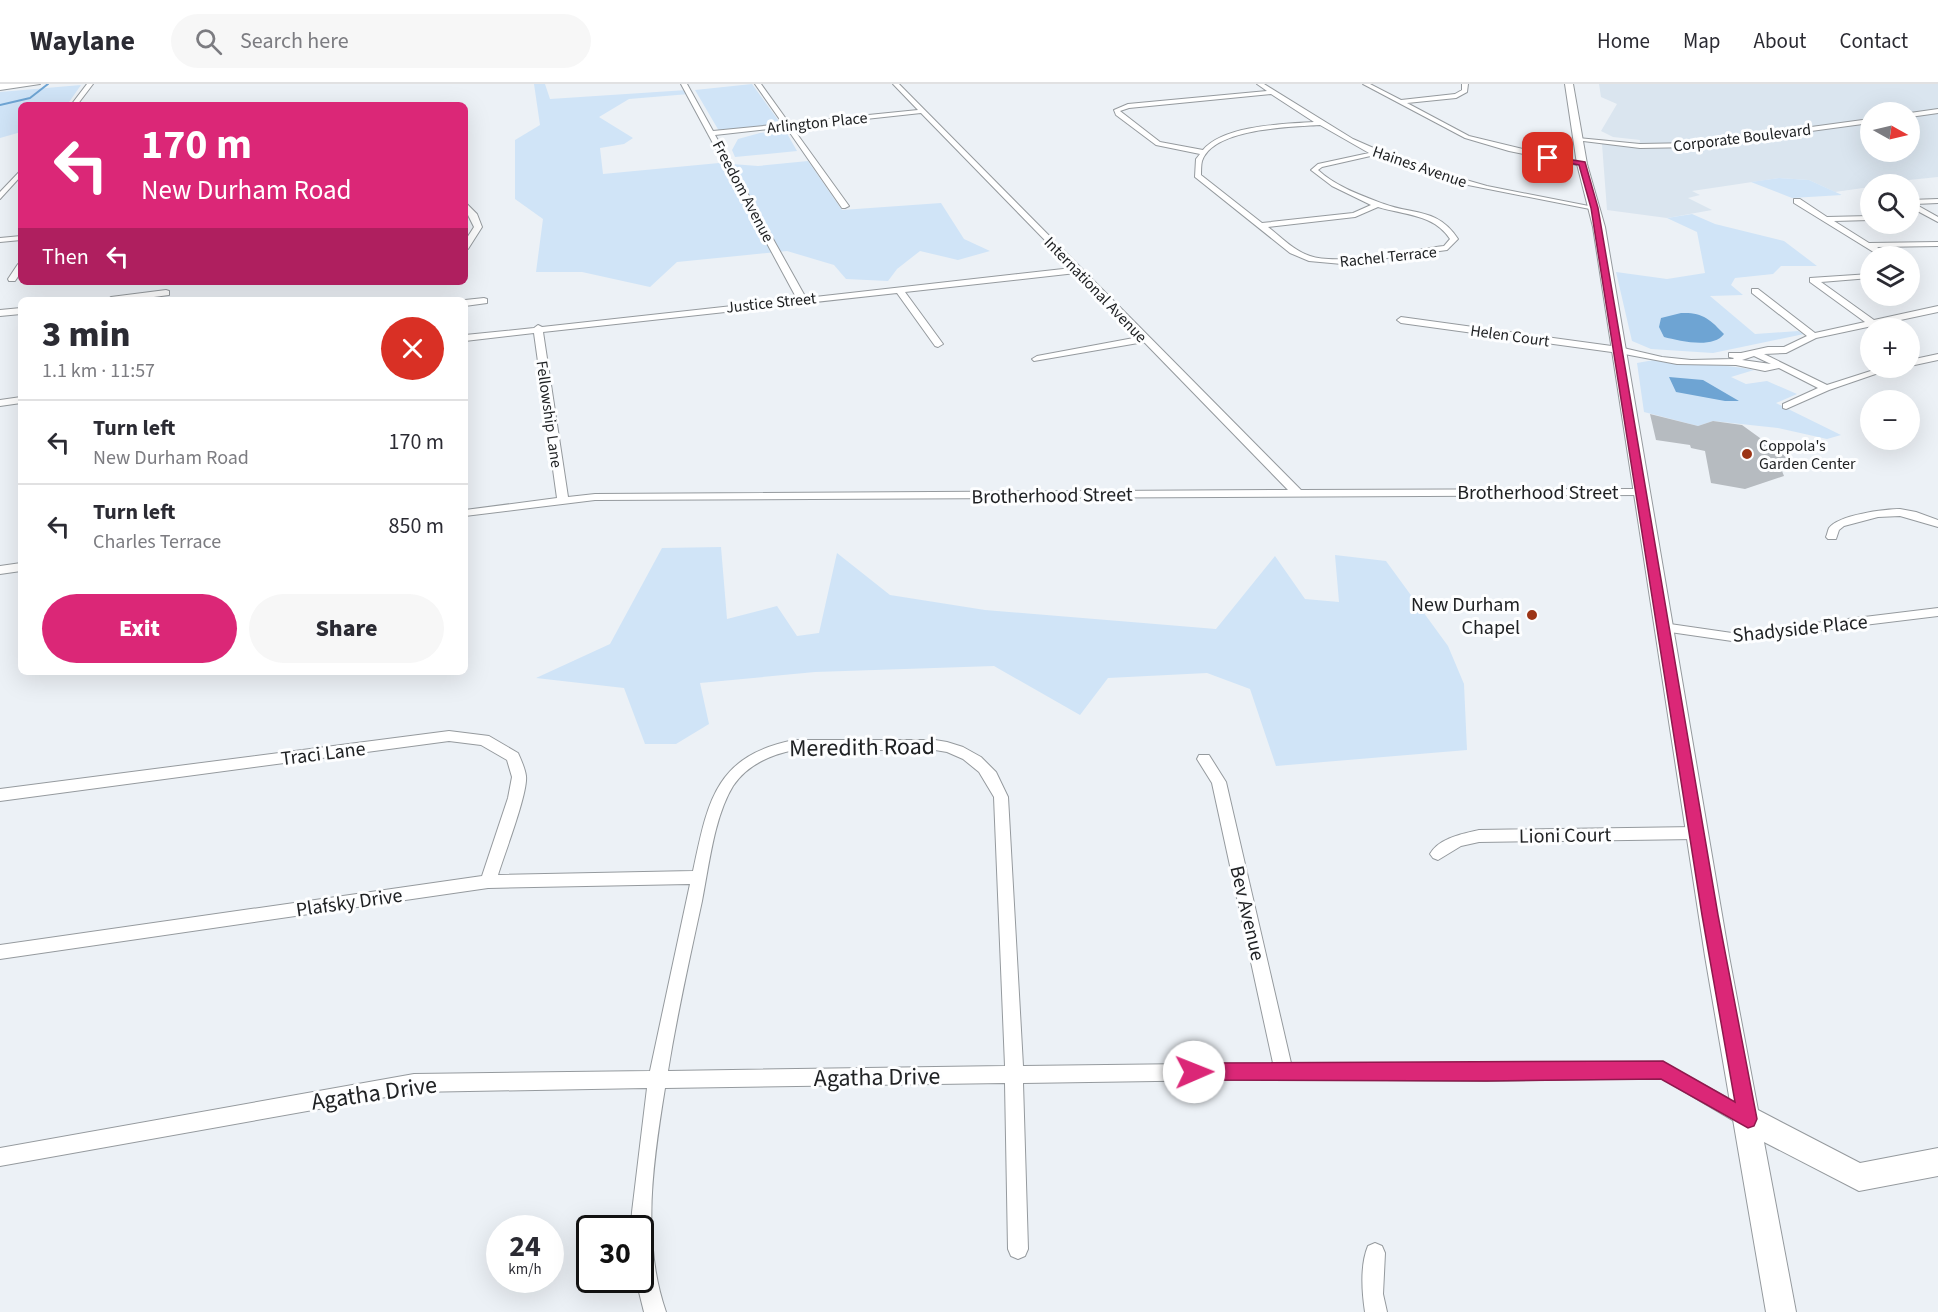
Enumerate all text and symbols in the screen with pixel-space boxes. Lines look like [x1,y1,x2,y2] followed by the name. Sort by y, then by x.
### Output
[171,14,591,68] search box
[30,21,135,61] text: Waylane
[192,25,225,58] icon: search
[240,25,349,57] text: Search here
[1597,26,1650,56] text: Home
[1683,26,1721,56] text: Map
[1754,26,1806,56] text: About
[1839,26,1908,56] text: Contact
[1860,102,1920,162] north arrow
[1860,102,1920,450] map controls
[766,107,869,139] street label: Arlington Place
[141,115,252,175] text: 170 m
[1672,119,1812,157] street label: Corporate Boulevard
[42,126,120,204] icon: left
[1522,132,1573,183] pin
[707,137,779,246] street label: Freedom Avenue
[1370,141,1470,193] street label: Haines Avenue
[1531,141,1564,174] icon: arrive
[141,171,352,210] text: New Durham Road
[1860,174,1920,234] button: search
[1039,232,1152,348] street label: International Avenue
[101,240,134,273] icon: left
[42,241,89,273] text: Then
[1338,241,1438,273] street label: Rachel Terrace
[1860,246,1920,306] button: layers
[725,287,818,319] street label: Justice Street
[42,309,130,360] text: 3 min
[381,317,444,380] button: close
[1860,318,1920,378] button: +
[1469,320,1551,353] street label: Helen Court
[42,357,155,385] text: 1.1 km · 11:57
[531,359,567,469] street label: Fellowship Lane
[1860,390,1920,450] button: −
[93,412,175,444] text: Turn left
[42,426,75,459] icon: left
[389,426,444,458] text: 170 m
[1759,435,1856,475] place label: Coppola's Garden Center
[93,444,249,472] text: New Durham Road
[1740,447,1754,461] marker: Coppola's Garden Center
[1457,479,1619,507] street label: Brotherhood Street
[971,481,1133,511] street label: Brotherhood Street
[93,496,175,528] text: Turn left
[42,510,75,543] icon: left
[389,510,444,542] text: 850 m
[93,528,221,556] text: Charles Terrace
[1411,591,1520,642] place label: New Durham Chapel
[42,594,237,663] button: Exit
[249,594,444,663] button: Share
[1525,608,1539,622] marker: New Durham Chapel
[1731,608,1869,650] street label: Shadyside Place
[789,729,935,766] street label: Meredith Road
[279,735,367,773] street label: Traci Lane
[1519,821,1612,851] street label: Lioni Court
[1223,863,1272,964] street label: Bev Avenue
[294,882,404,924] street label: Plafsky Drive
[1162,1040,1226,1104] position arrow
[813,1059,941,1096] street label: Agatha Drive
[309,1067,439,1120] street label: Agatha Drive
[576,1215,654,1293] speed limit sign: 30
[509,1225,541,1268] text: 24
[508,1259,542,1280] text: km/h

